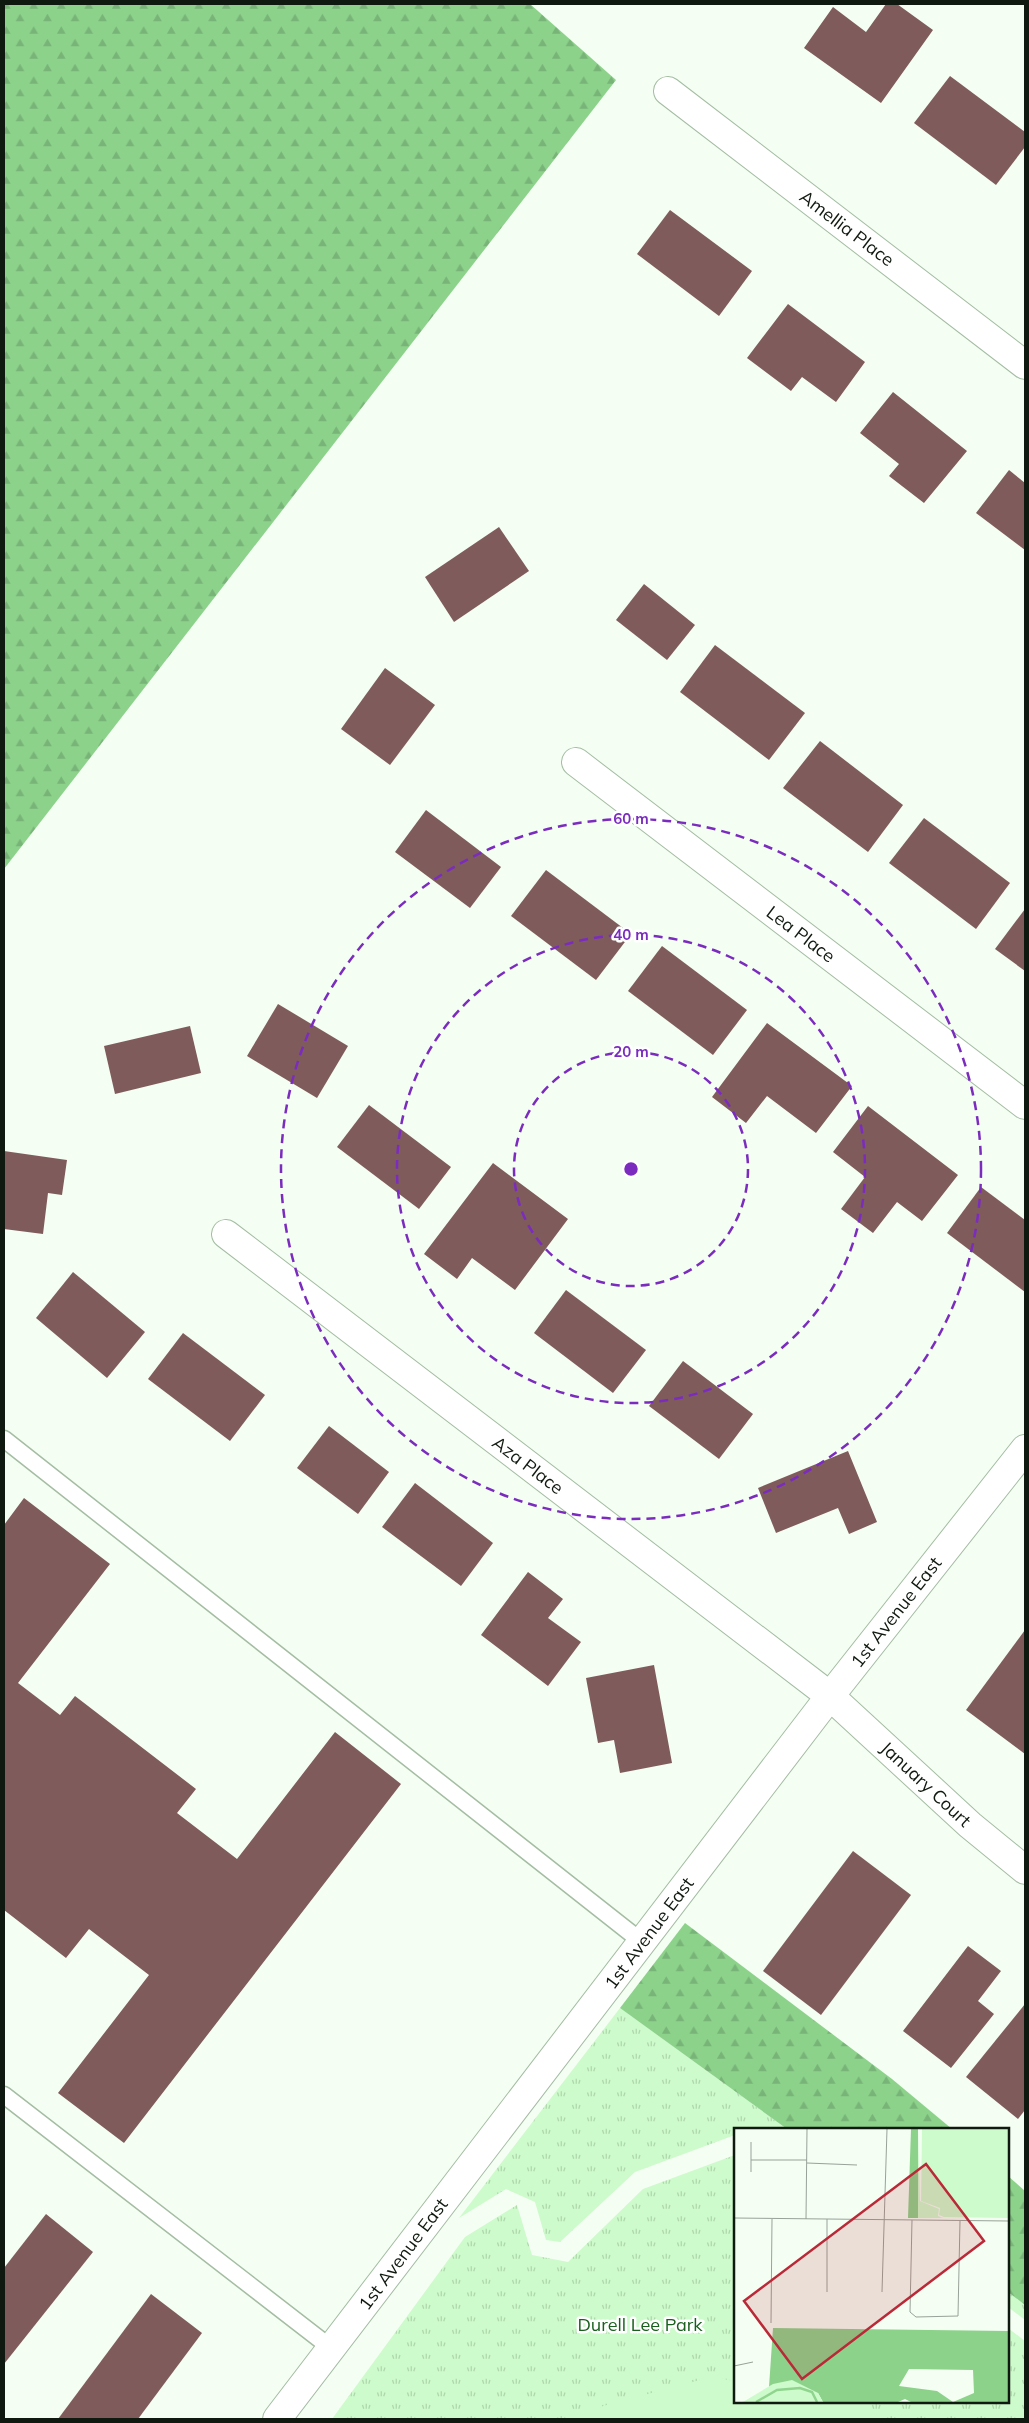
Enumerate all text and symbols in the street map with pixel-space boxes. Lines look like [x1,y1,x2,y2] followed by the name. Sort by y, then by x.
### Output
[795,185,899,271] street label: Amellia Place
[613,809,649,828] text: 60 m
[762,901,840,967] street label: Lea Place
[613,925,649,944] text: 40 m
[613,1042,649,1061] text: 20 m
[622,1160,640,1178] centre of rings
[488,1431,568,1499] street label: Aza Place
[846,1552,946,1672] street label: 1st Avenue East
[876,1736,976,1832] street label: January Court
[599,1872,699,1994] street label: 1st Avenue East
[734,2128,1009,2403] inset map
[353,2193,453,2315] street label: 1st Avenue East
[577,2313,703,2336] park label: Durell Lee Park

